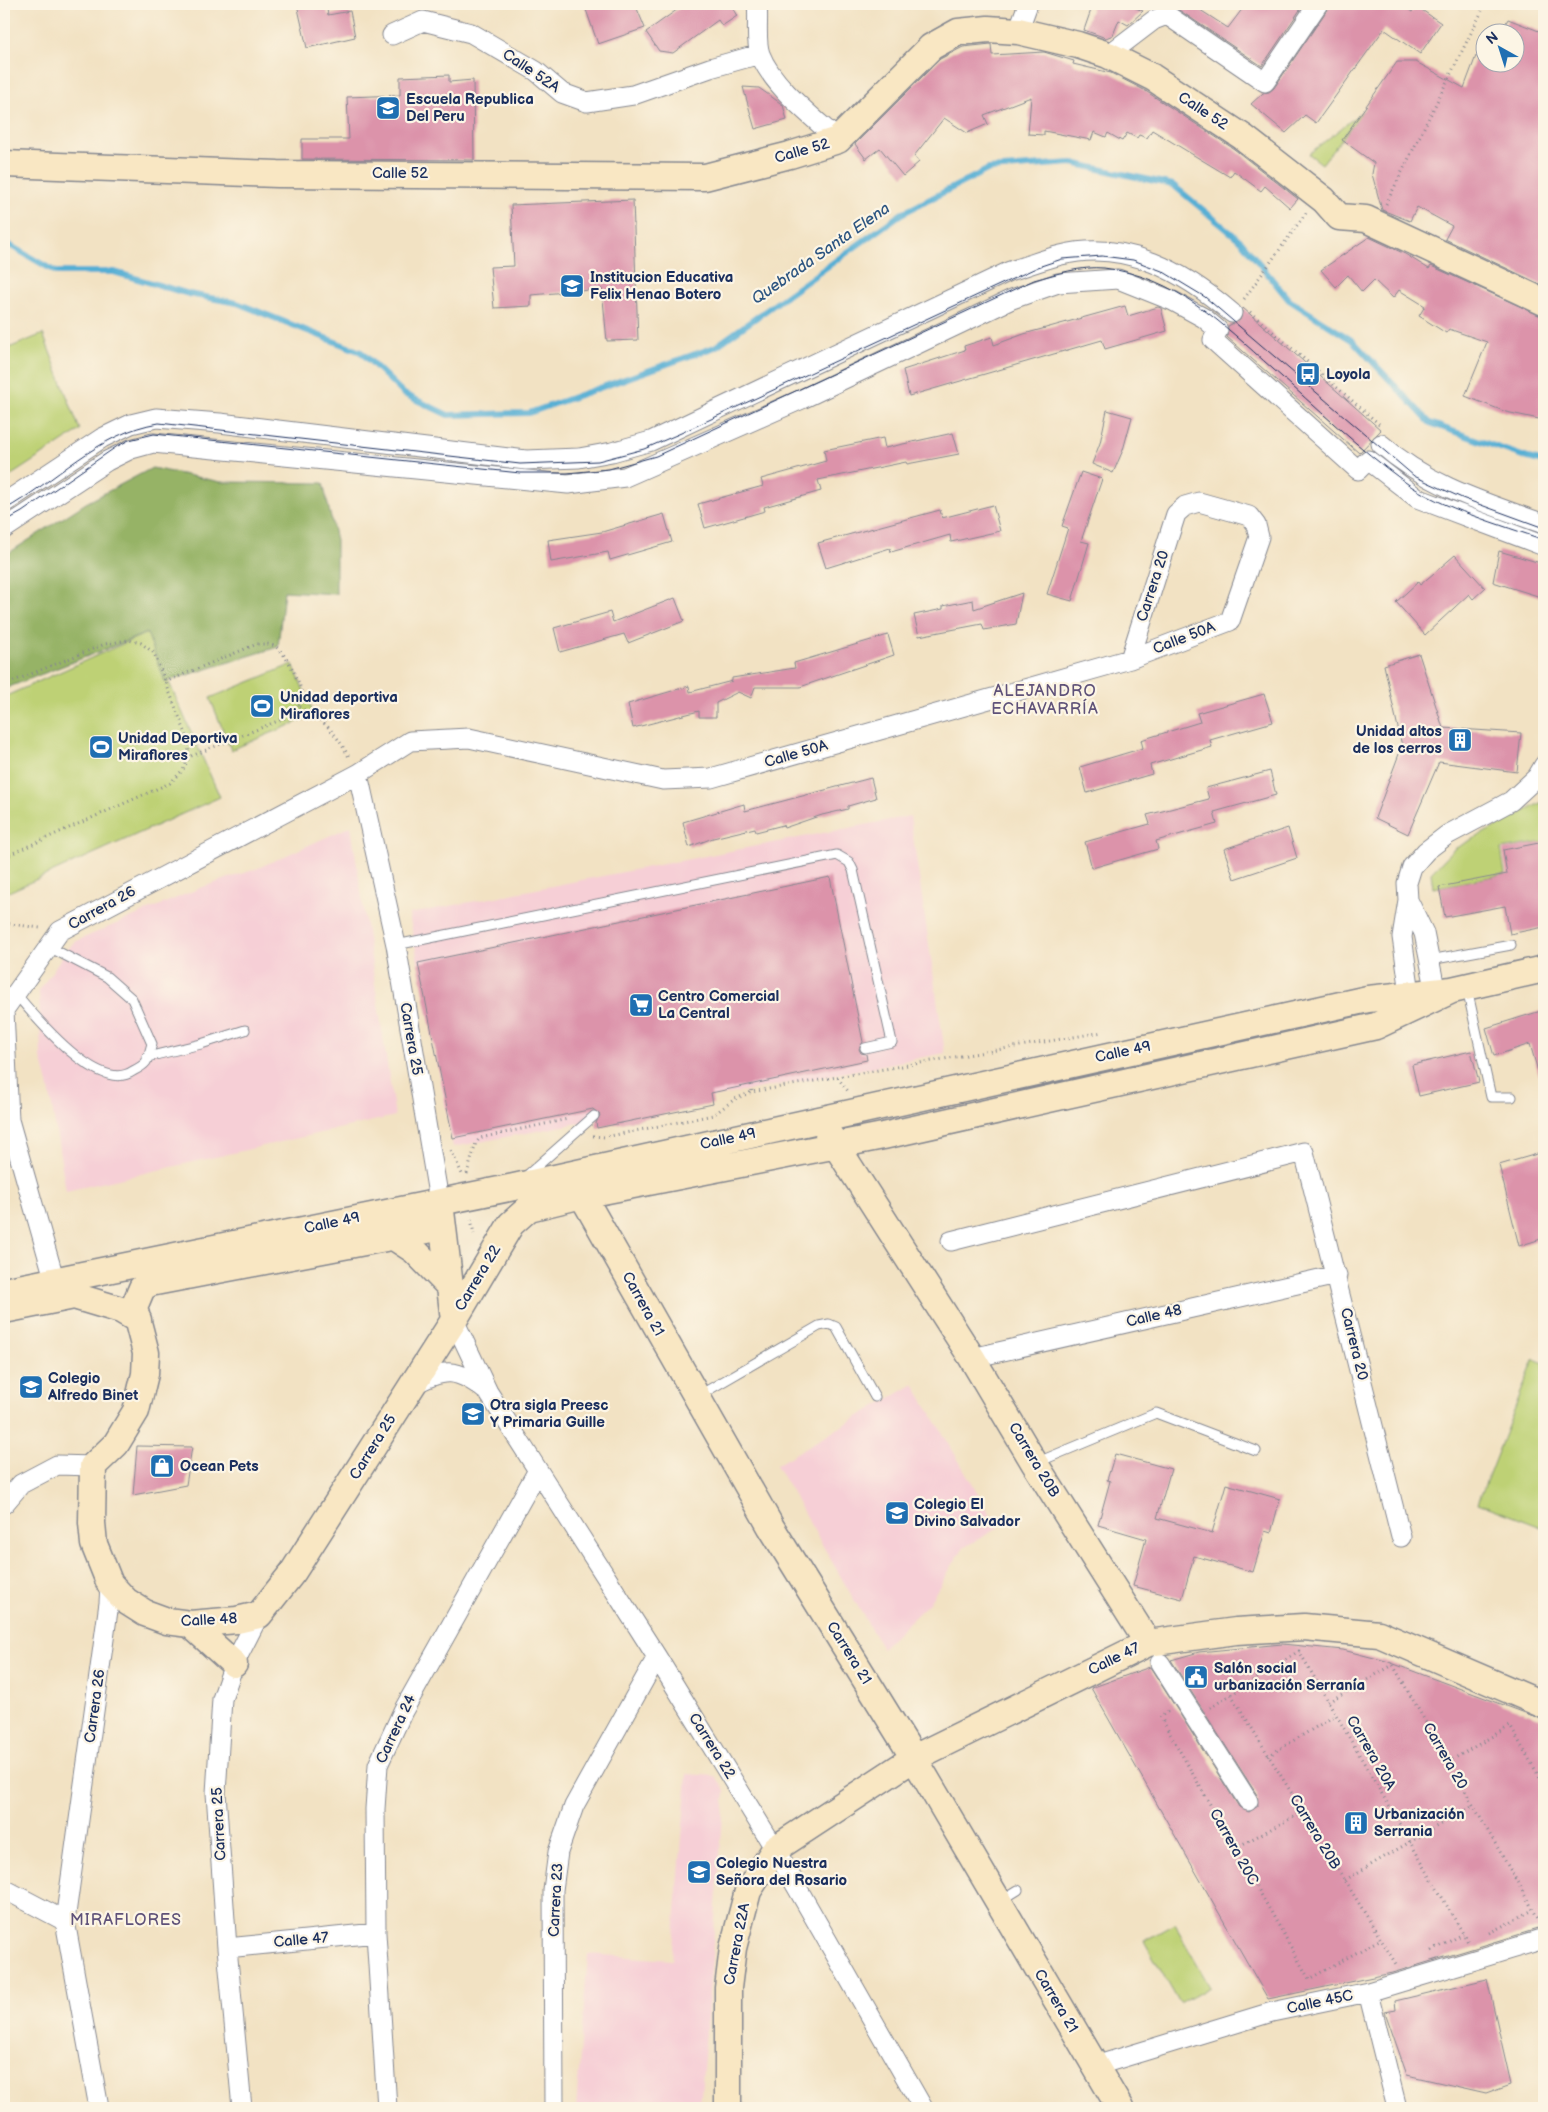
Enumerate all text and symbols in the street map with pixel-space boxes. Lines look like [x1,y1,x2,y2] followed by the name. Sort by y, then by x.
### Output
[1476,22,1526,72] north arrow
[1483,28,1502,48] text: N
[499,45,564,98] street label: Calle 52A
[1174,88,1232,134] street label: Calle 52
[406,90,534,126] place label: Escuela Republica Del Peru
[375,95,401,121] school or university icon: Escuela Republica Del Peru
[772,134,832,168] street label: Calle 52
[372,164,428,183] street label: Calle 52
[748,199,894,309] water label: Quebrada Santa Elena
[590,268,733,304] place label: Institucion Educativa Felix Henao Botero
[559,273,585,299] school or university icon: Institucion Educativa Felix Henao Botero
[1295,361,1321,387] bus stop icon: Loyola
[1326,365,1371,384] place label: Loyola
[1133,548,1174,624] street label: Carrera 20
[1150,617,1219,659] street label: Calle 50A
[991,682,1099,719] district label: ALEJANDRO ECHAVARRÍA
[280,688,398,724] place label: Unidad deportiva Miraflores
[249,693,275,719] sports icon: Unidad deportiva Miraflores
[1352,722,1442,758] place label: Unidad altos de los cerros
[1447,727,1473,753] building icon: Unidad altos de los cerros
[118,729,238,765] place label: Unidad Deportiva Miraflores
[88,734,114,760] sports icon: Unidad Deportiva Miraflores
[762,736,831,772] street label: Calle 50A
[65,882,139,934] street label: Carrera 26
[658,987,779,1023] place label: Centro Comercial La Central
[628,992,654,1018] supermarket icon: Centro Comercial La Central
[395,1001,427,1077] street label: Carrera 25
[1093,1037,1153,1067] street label: Calle 49
[698,1124,758,1154] street label: Calle 49
[302,1208,362,1238] street label: Calle 49
[451,1241,505,1315] street label: Carrera 22
[618,1268,668,1340] street label: Carrera 21
[1124,1300,1184,1332] street label: Calle 48
[1336,1306,1372,1382] street label: Carrera 20
[47,1369,138,1405] place label: Colegio Alfredo Binet
[18,1374,44,1400] school or university icon: Colegio Alfredo Binet
[490,1396,608,1432] place label: Otra sigla Preesc Y Primaria Guille
[460,1401,486,1427] school or university icon: Otra sigla Preesc Y Primaria Guille
[345,1411,401,1483] street label: Carrera 25
[1004,1419,1064,1501] street label: Carrera 20B
[149,1453,175,1479] shop icon: Ocean Pets
[180,1457,259,1476] place label: Ocean Pets
[914,1495,1021,1531] place label: Colegio El Divino Salvador
[884,1500,910,1526] school or university icon: Colegio El Divino Salvador
[180,1609,238,1631] street label: Calle 48
[822,1618,876,1688] street label: Carrera 21
[1085,1638,1144,1680] street label: Calle 47
[1214,1659,1365,1695] place label: Salón social urbanización Serranía
[1183,1664,1209,1690] public building icon: Salón social urbanización Serranía
[80,1668,110,1744] street label: Carrera 26
[372,1691,420,1767] street label: Carrera 24
[684,1710,740,1783] street label: Carrera 22
[1342,1712,1400,1794] street label: Carrera 20A
[1418,1719,1472,1793] street label: Carrera 20
[208,1787,230,1861] street label: Carrera 25
[1285,1791,1345,1873] street label: Carrera 20B
[1205,1805,1263,1889] street label: Carrera 20C
[1374,1805,1465,1841] place label: Urbanización Serrania
[1343,1810,1369,1836] building icon: Urbanización Serrania
[716,1854,848,1890] place label: Colegio Nuestra Señora del Rosario
[686,1859,712,1885] school or university icon: Colegio Nuestra Señora del Rosario
[545,1863,567,1937] street label: Carrera 23
[720,1901,754,1987] street label: Carrera 22A
[70,1911,182,1930] district label: MIRAFLORES
[273,1928,330,1952] street label: Calle 47
[1030,1966,1082,2036] street label: Carrera 21
[1285,1986,1355,2018] street label: Calle 45C

